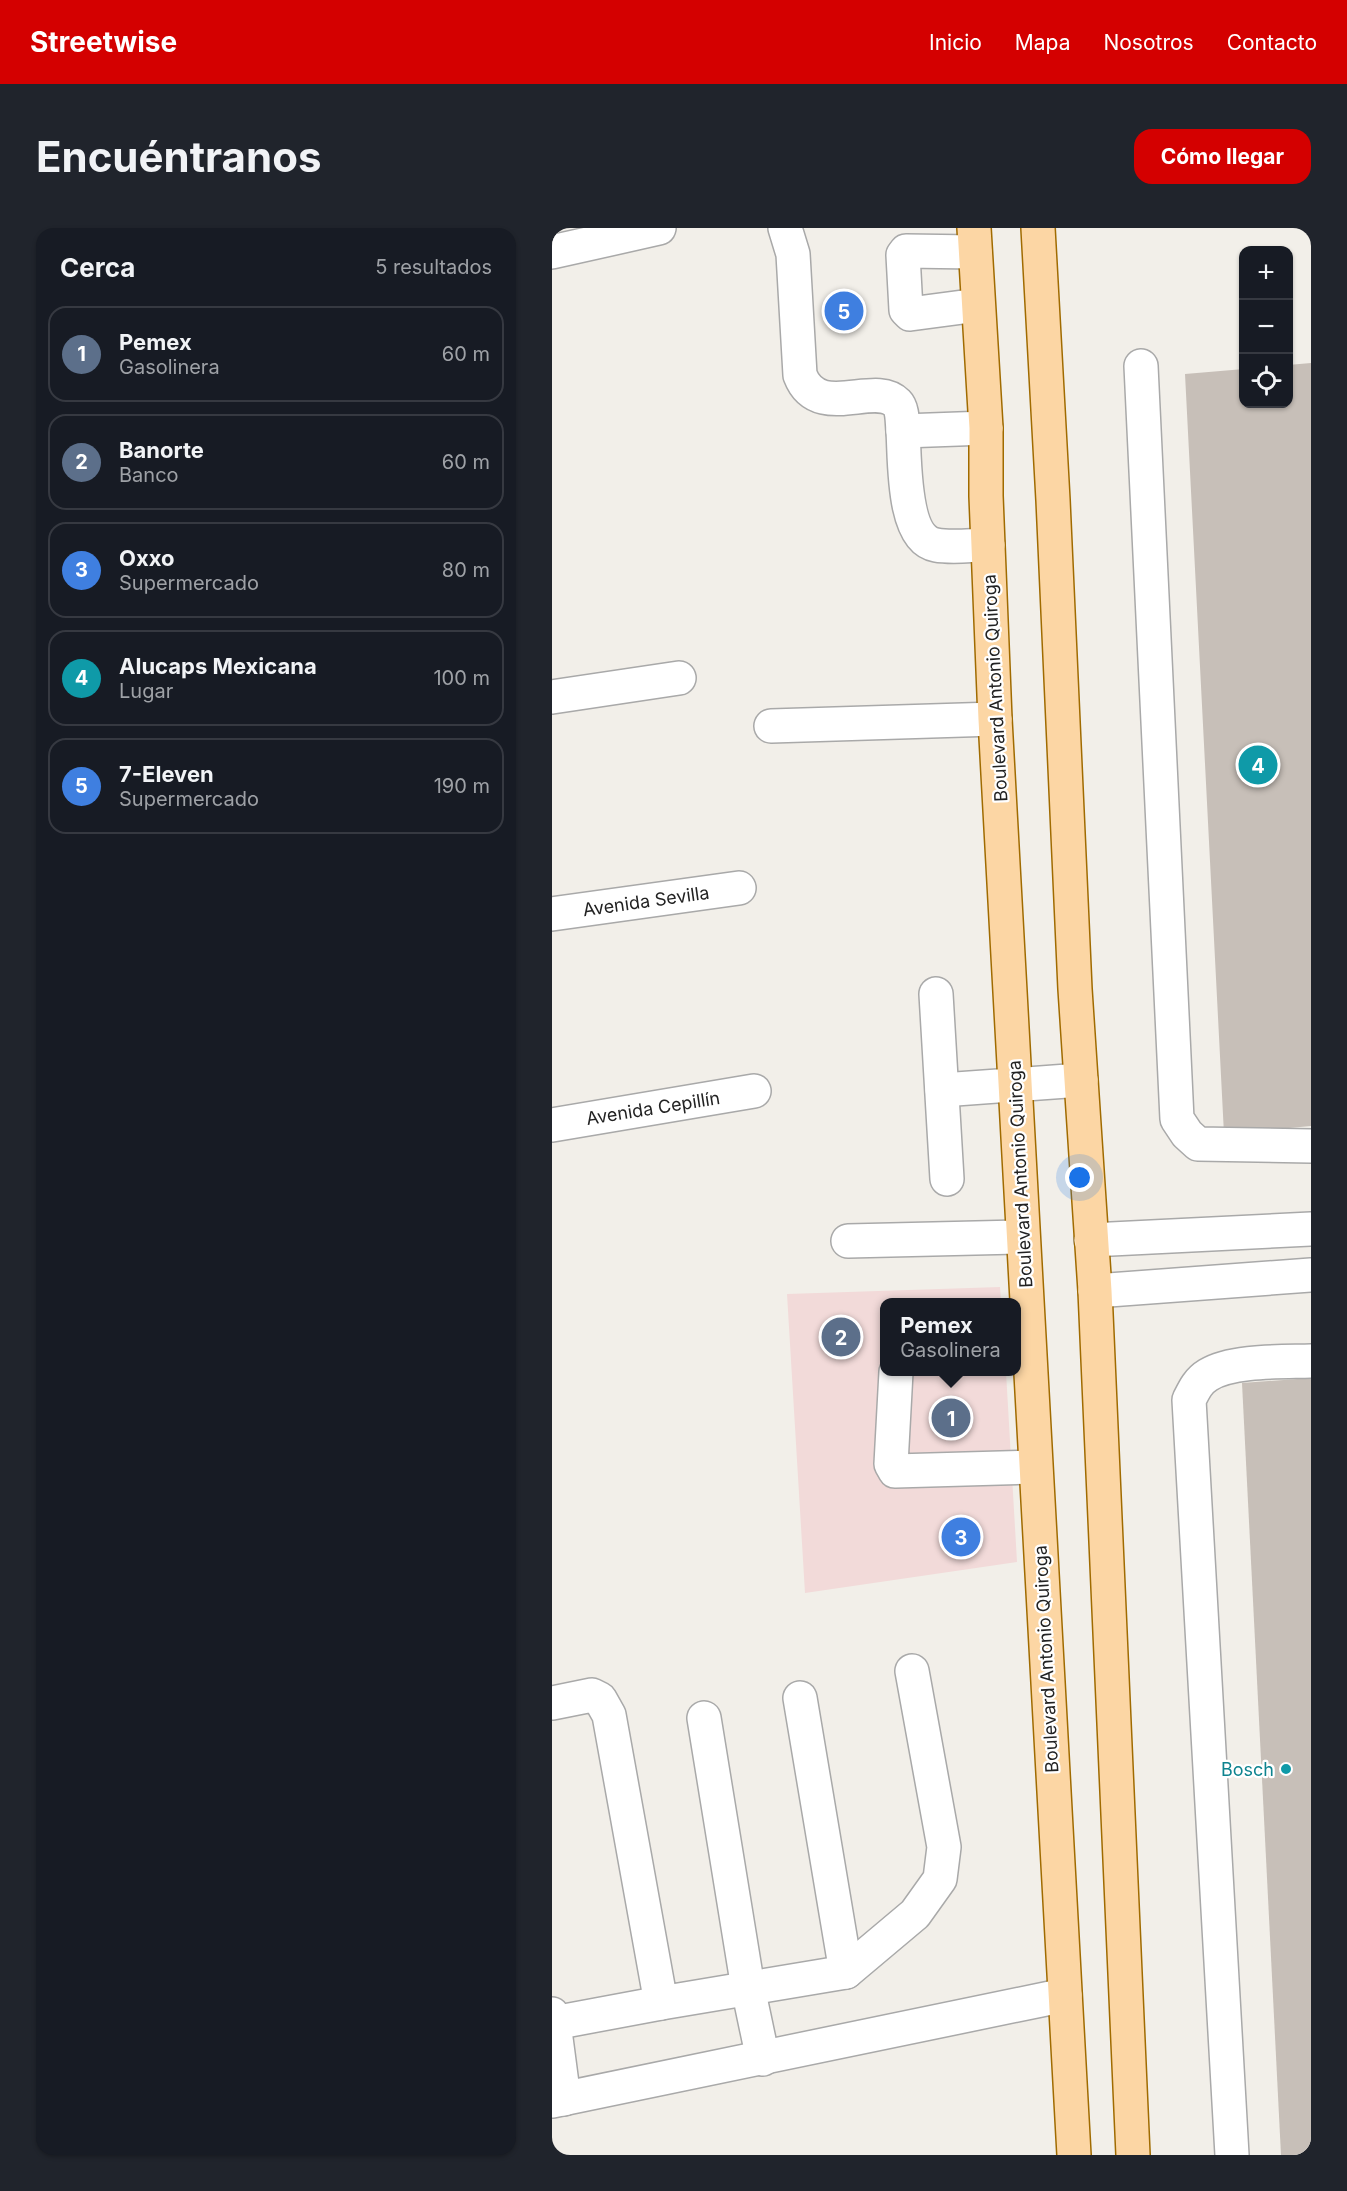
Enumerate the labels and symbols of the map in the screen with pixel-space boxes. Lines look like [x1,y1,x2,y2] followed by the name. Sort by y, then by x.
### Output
[824,288,864,334] pin: 5
[979,574,1011,802] street label: Boulevard Antonio Quiroga
[1238,742,1278,788] pin: 4
[581,882,711,920] street label: Avenida Sevilla
[1004,1060,1036,1288] street label: Boulevard Antonio Quiroga
[584,1087,722,1129] street label: Avenida Cepillín
[1065,1163,1094,1192] your location
[822,1314,860,1360] pin: 2
[932,1396,970,1440] pin: 1
[942,1514,980,1560] pin: 3
[1030,1545,1062,1773] street label: Boulevard Antonio Quiroga
[1221,1759,1274,1780] place label: Bosch
[1279,1762,1293,1776] marker: Bosch

